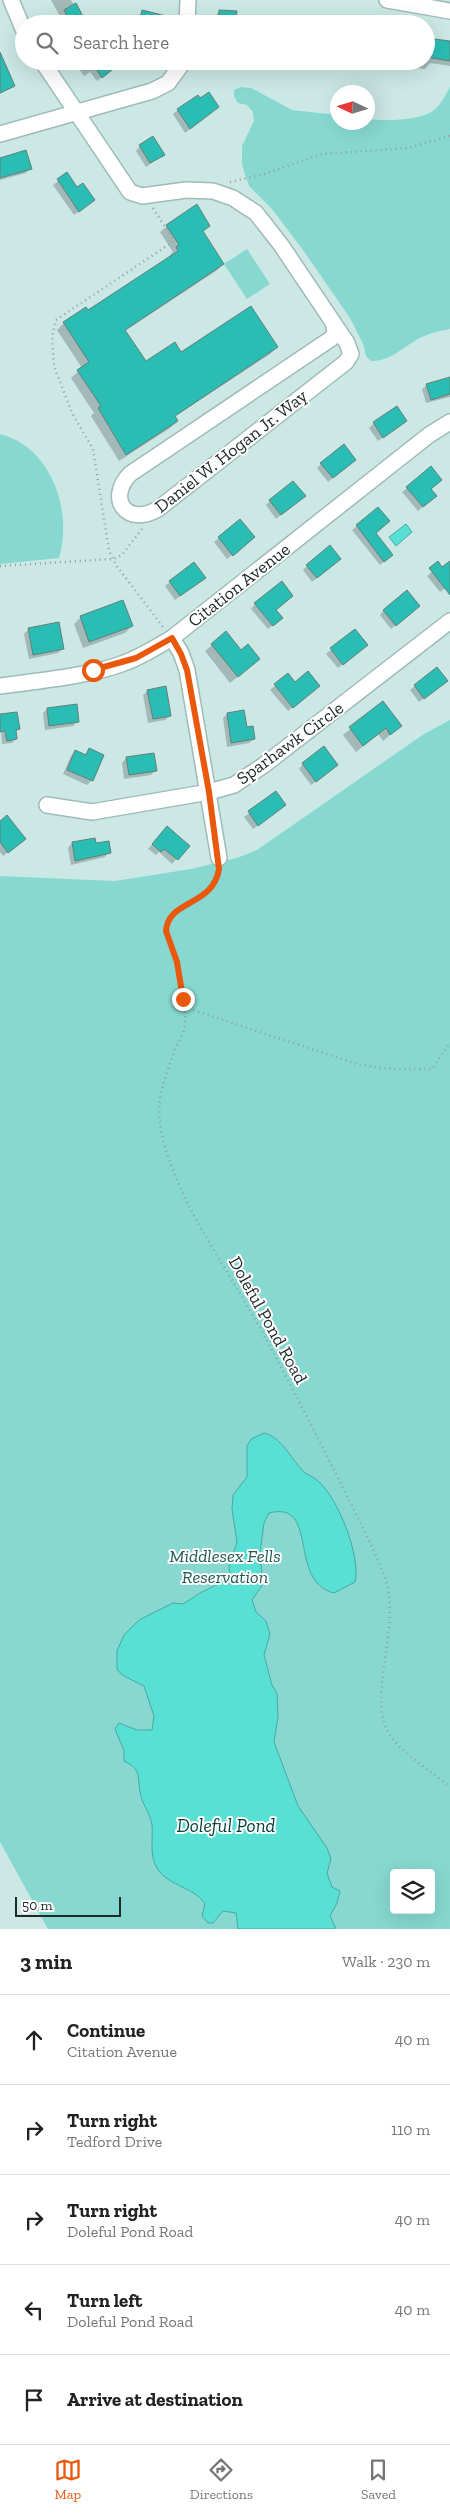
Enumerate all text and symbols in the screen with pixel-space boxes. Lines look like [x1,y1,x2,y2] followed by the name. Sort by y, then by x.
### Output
[15,15,435,70] search box
[33,29,61,57] icon: search
[73,31,169,54] text: Search here
[330,85,375,130] north arrow
[150,384,312,517] street label: Daniel W. Hogan Jr. Way
[183,538,295,632] street label: Citation Avenue
[82,659,105,682] route start
[232,697,348,789] street label: Sparhawk Circle
[172,988,195,1011] route end
[224,1253,312,1388] street label: Doleful Pond Road
[169,1545,281,1588] park label: Middlesex Fells Reservation
[177,1814,276,1837] water label: Doleful Pond
[390,1869,435,1914] map controls
[390,1869,435,1914] button: layers
[15,1894,121,1917] scale bar
[22,1897,53,1914] text: 50 m
[20,1949,72,1974] text: 3 min
[342,1952,430,1971] text: Walk · 230 m
[67,2019,145,2042] text: Continue
[20,2026,48,2054] icon: ahead
[395,2030,430,2049] text: 40 m
[67,2042,177,2061] text: Citation Avenue
[67,2109,157,2132] text: Turn right
[20,2116,48,2144] icon: right
[391,2120,430,2139] text: 110 m
[67,2132,162,2151] text: Tedford Drive
[67,2199,157,2222] text: Turn right
[20,2206,48,2234] icon: right
[395,2210,430,2229] text: 40 m
[67,2222,193,2241] text: Doleful Pond Road
[67,2289,142,2312] text: Turn left
[20,2296,48,2324] icon: left
[395,2300,430,2319] text: 40 m
[67,2312,193,2331] text: Doleful Pond Road
[20,2386,48,2414] icon: arrive
[67,2388,243,2411] text: Arrive at destination
[54,2456,82,2503] tab: Map
[190,2456,253,2503] tab: Directions
[361,2456,396,2503] tab: Saved

